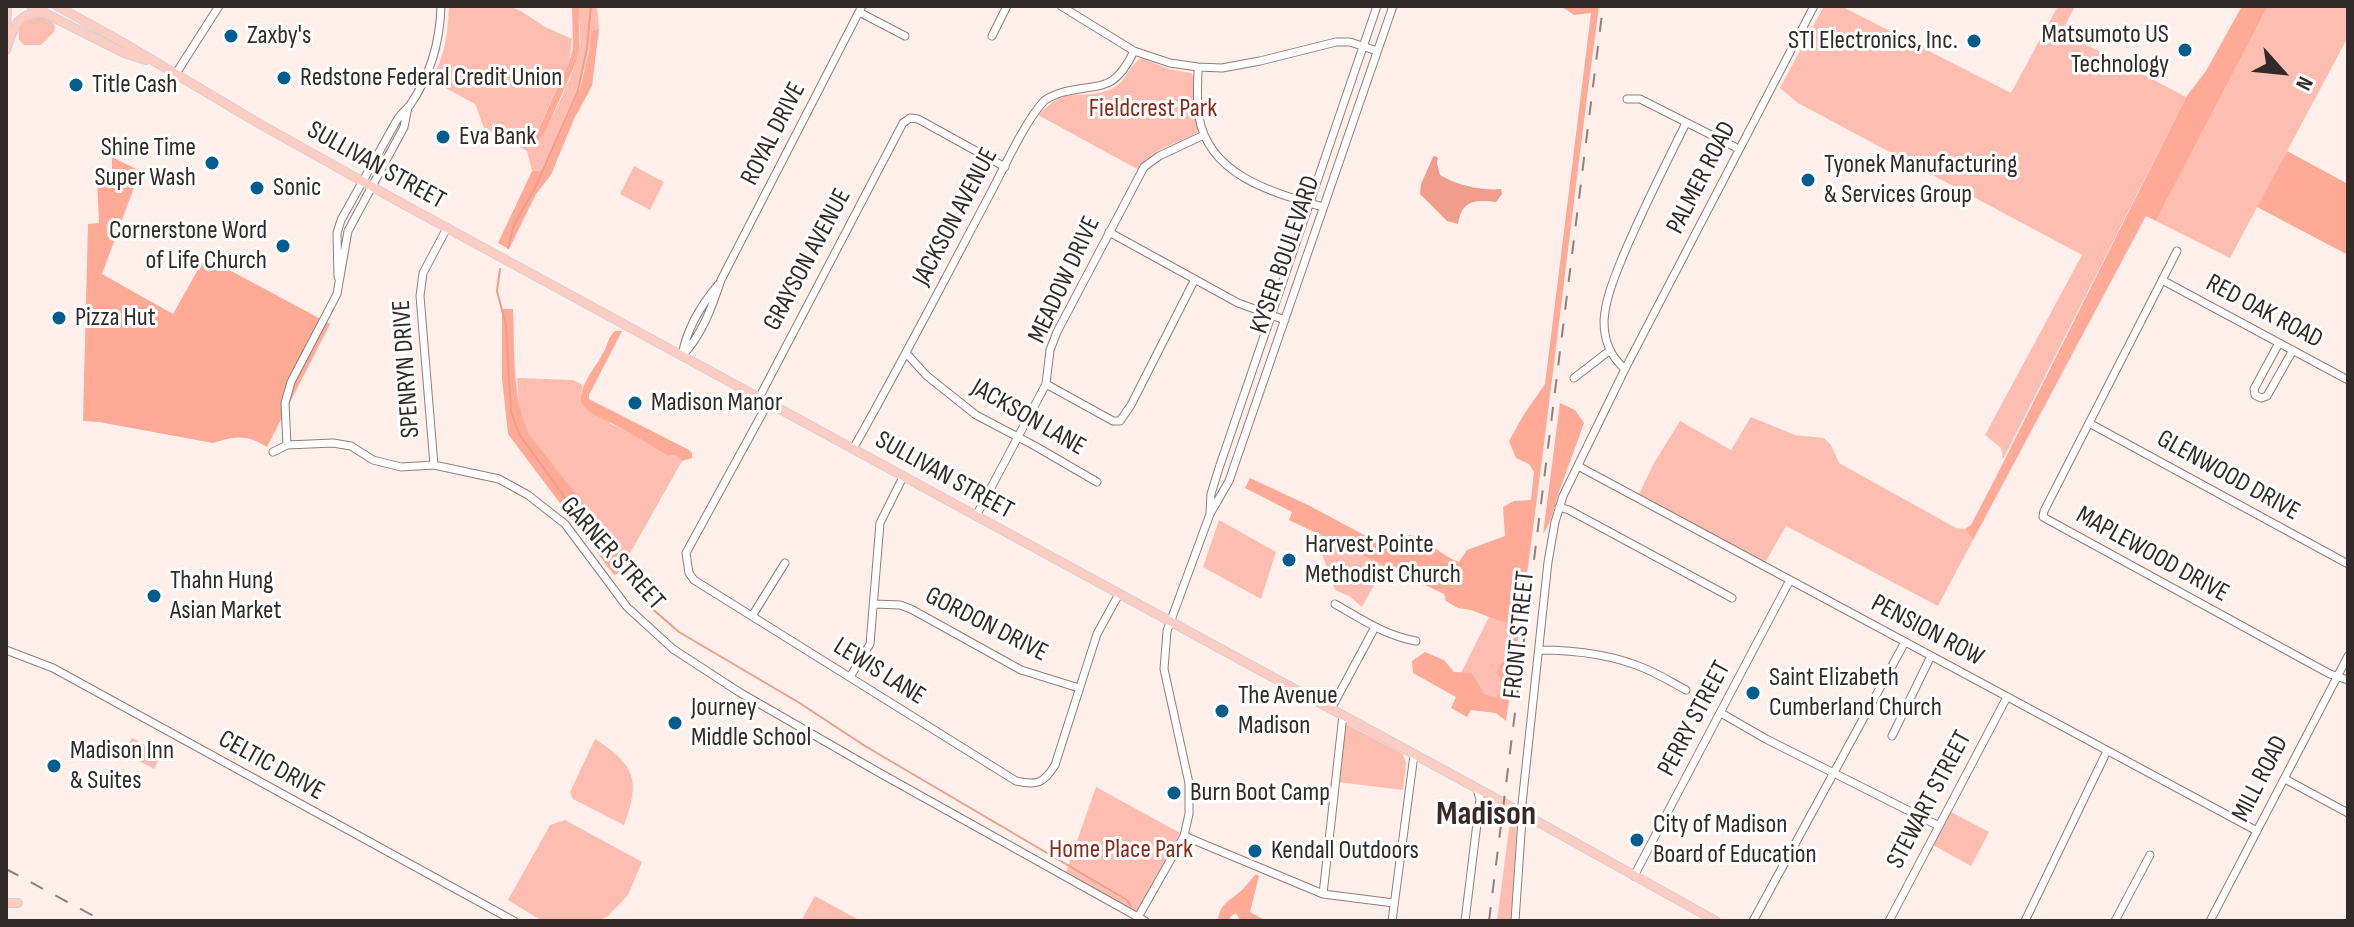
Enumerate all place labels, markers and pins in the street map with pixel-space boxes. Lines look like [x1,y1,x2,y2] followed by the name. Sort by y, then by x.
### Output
[2041,19,2169,80] place label: Matsumoto US Technology
[247,20,311,52] place label: Zaxby's
[1788,25,1958,57] place label: STI Electronics, Inc.
[222,27,240,45] marker: Zaxby's
[1965,32,1983,50] marker: STI Electronics, Inc.
[2176,41,2194,59] marker: Matsumoto US Technology
[300,62,562,94] place label: Redstone Federal Credit Union
[92,69,177,101] place label: Title Cash
[275,69,293,87] marker: Redstone Federal Credit Union
[67,76,85,94] marker: Title Cash
[459,121,536,153] place label: Eva Bank
[434,128,452,146] marker: Eva Bank
[94,132,196,194] place label: Shine Time Super Wash
[1824,149,2017,210] place label: Tyonek Manufacturing & Services Group
[203,154,221,172] marker: Shine Time Super Wash
[1799,171,1817,189] marker: Tyonek Manufacturing & Services Group
[273,172,321,204] place label: Sonic
[248,179,266,197] marker: Sonic
[109,215,267,276] place label: Cornerstone Word of Life Church
[274,237,292,255] marker: Cornerstone Word of Life Church
[75,302,156,334] place label: Pizza Hut
[50,309,68,327] marker: Pizza Hut
[651,387,782,419] place label: Madison Manor
[626,394,644,412] marker: Madison Manor
[1305,529,1461,590] place label: Harvest Pointe Methodist Church
[1280,551,1298,569] marker: Harvest Pointe Methodist Church
[170,565,281,626] place label: Thahn Hung Asian Market
[145,587,163,605] marker: Thahn Hung Asian Market
[1769,662,1942,724] place label: Saint Elizabeth Cumberland Church
[1238,680,1338,742] place label: The Avenue Madison
[1744,684,1762,702] marker: Saint Elizabeth Cumberland Church
[691,692,811,754] place label: Journey Middle School
[1213,702,1231,720] marker: The Avenue Madison
[666,714,684,732] marker: Journey Middle School
[70,735,174,796] place label: Madison Inn & Suites
[45,757,63,775] marker: Madison Inn & Suites
[1190,777,1330,809] place label: Burn Boot Camp
[1165,784,1183,802] marker: Burn Boot Camp
[1653,809,1817,870] place label: City of Madison Board of Education
[1628,831,1646,849] marker: City of Madison Board of Education
[1271,835,1419,867] place label: Kendall Outdoors
[1246,842,1264,860] marker: Kendall Outdoors

